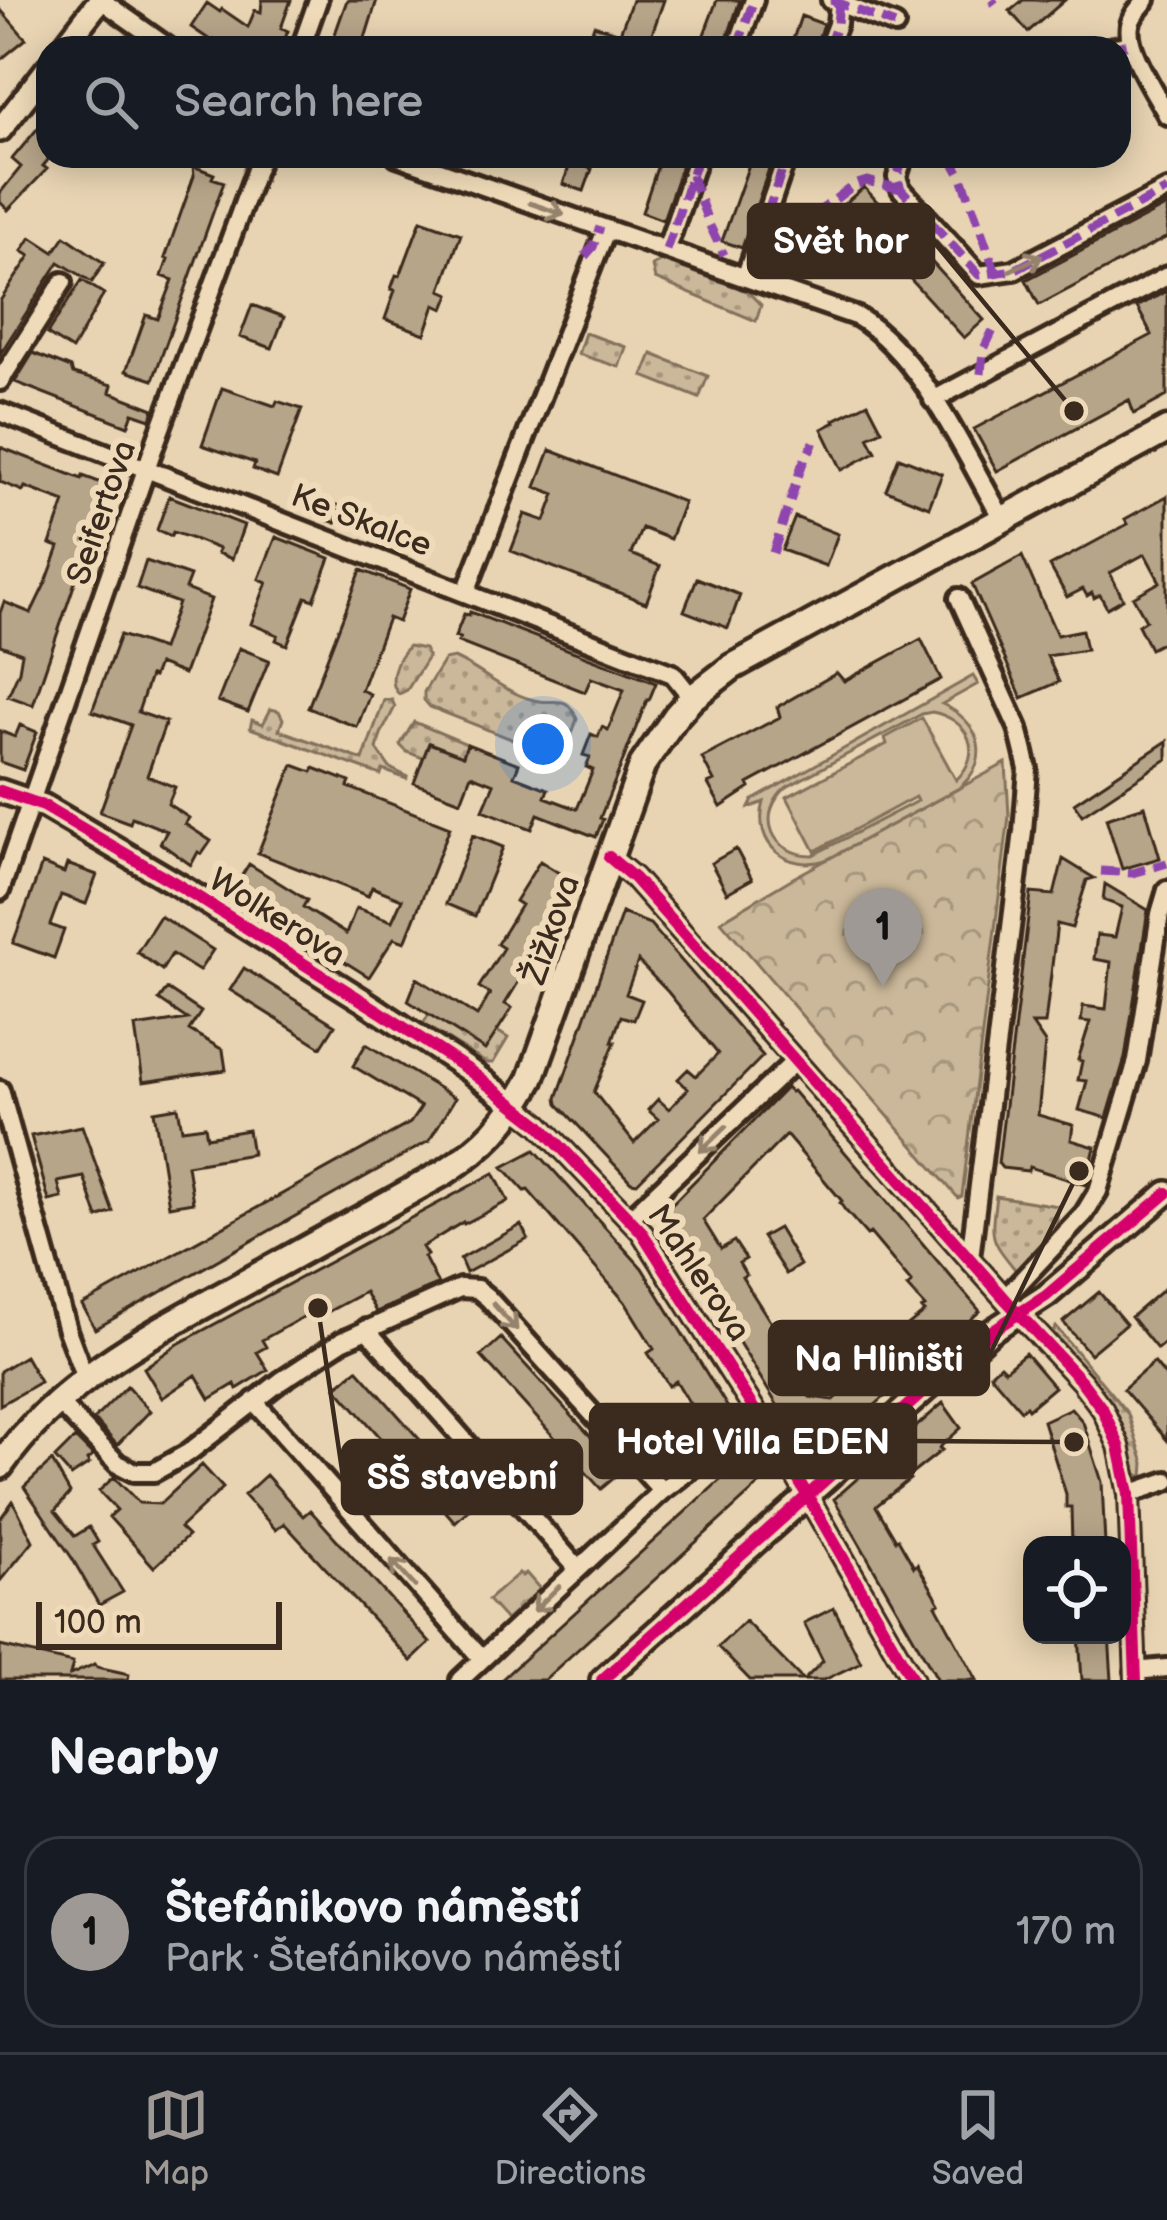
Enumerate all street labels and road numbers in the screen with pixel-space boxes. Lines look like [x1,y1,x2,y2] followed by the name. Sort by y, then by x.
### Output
[59,435,145,590] street label: Seifertova
[285,476,437,566] street label: Ke Skalce
[201,860,353,975] street label: Wolkerova
[512,869,589,990] street label: Žižkova
[638,1197,759,1349] street label: Mahlerova

